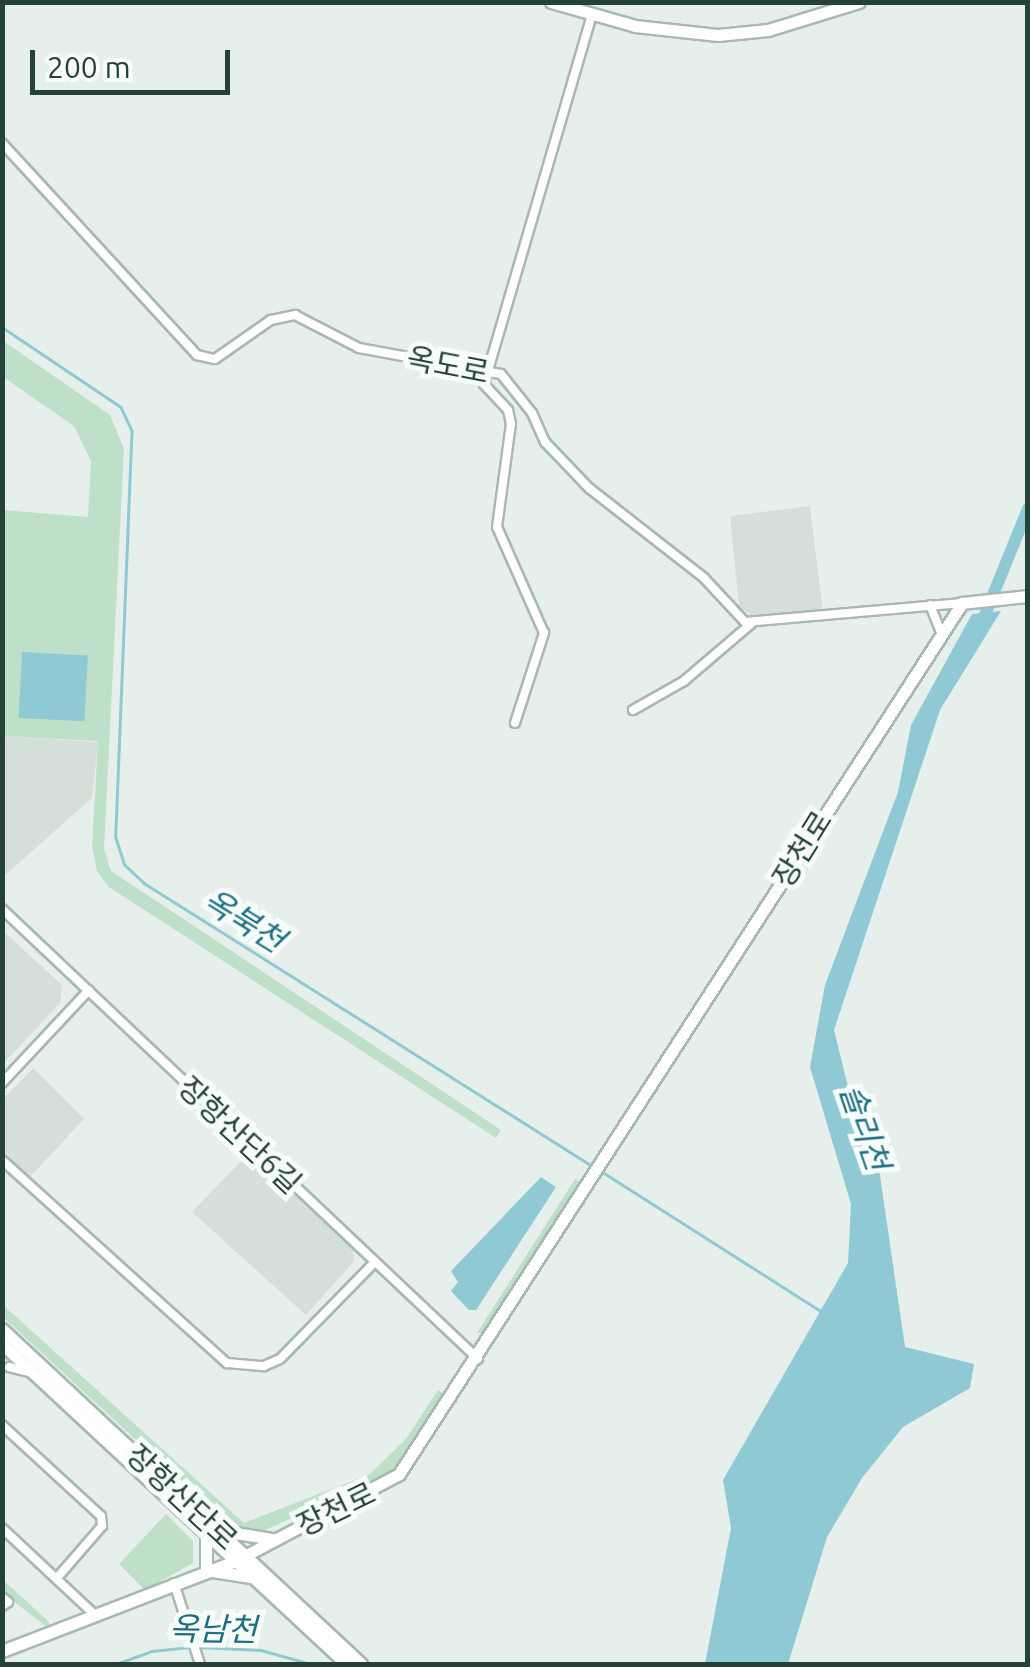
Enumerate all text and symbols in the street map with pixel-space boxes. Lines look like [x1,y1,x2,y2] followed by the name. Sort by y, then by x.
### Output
[35,30,235,92] scale bar
[47,50,131,84] text: 200 m
[404,339,492,391] street label: 옥도로
[765,804,839,894] street label: 장천로
[196,880,292,960] water label: 옥북천
[171,1069,309,1201] street label: 장항산단6길
[832,1079,898,1175] water label: 솔리천
[119,1437,245,1557] street label: 장항산단로
[291,1475,381,1543] street label: 장천로
[169,1609,257,1649] water label: 옥남천

